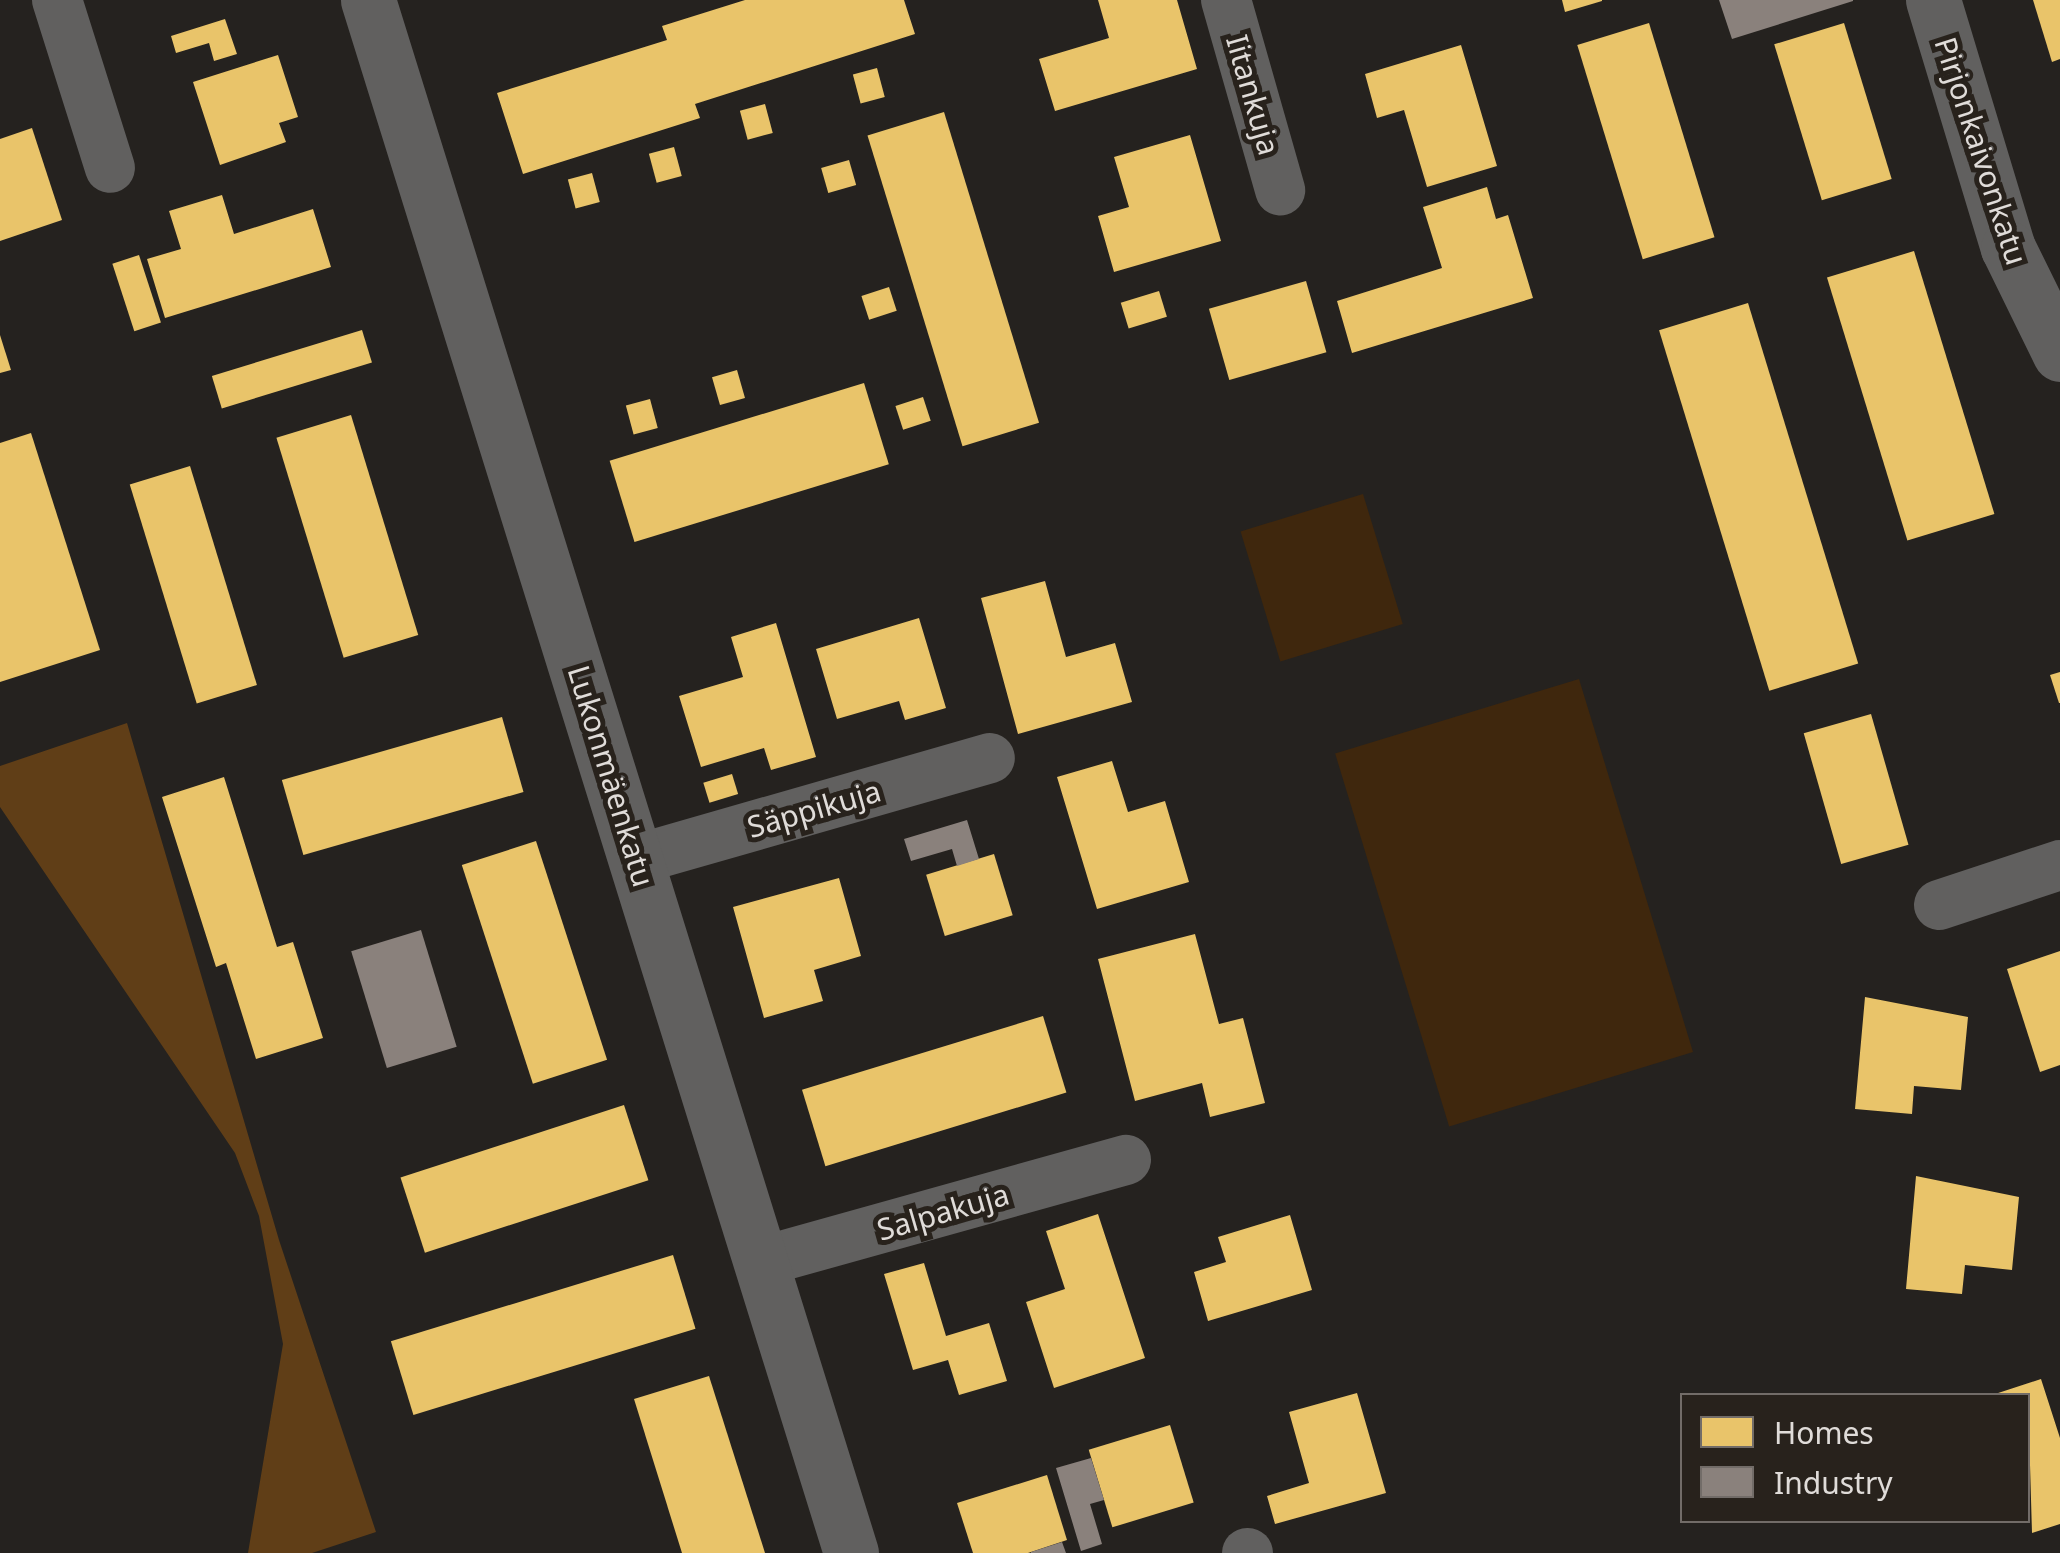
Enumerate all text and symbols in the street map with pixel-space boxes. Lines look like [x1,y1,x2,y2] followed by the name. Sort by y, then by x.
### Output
[1219,31,1287,159] street label: Iitankuja
[1927,33,2035,269] street label: Pirjonkaivonkatu
[560,661,662,891] street label: Lukonmäenkatu
[743,773,885,845] street label: Säppikuja
[873,1176,1013,1248] street label: Salpakuja
[1680,1393,2030,1523] legend
[1774,1412,1874,1453] text: Homes
[1774,1462,1893,1503] text: Industry

